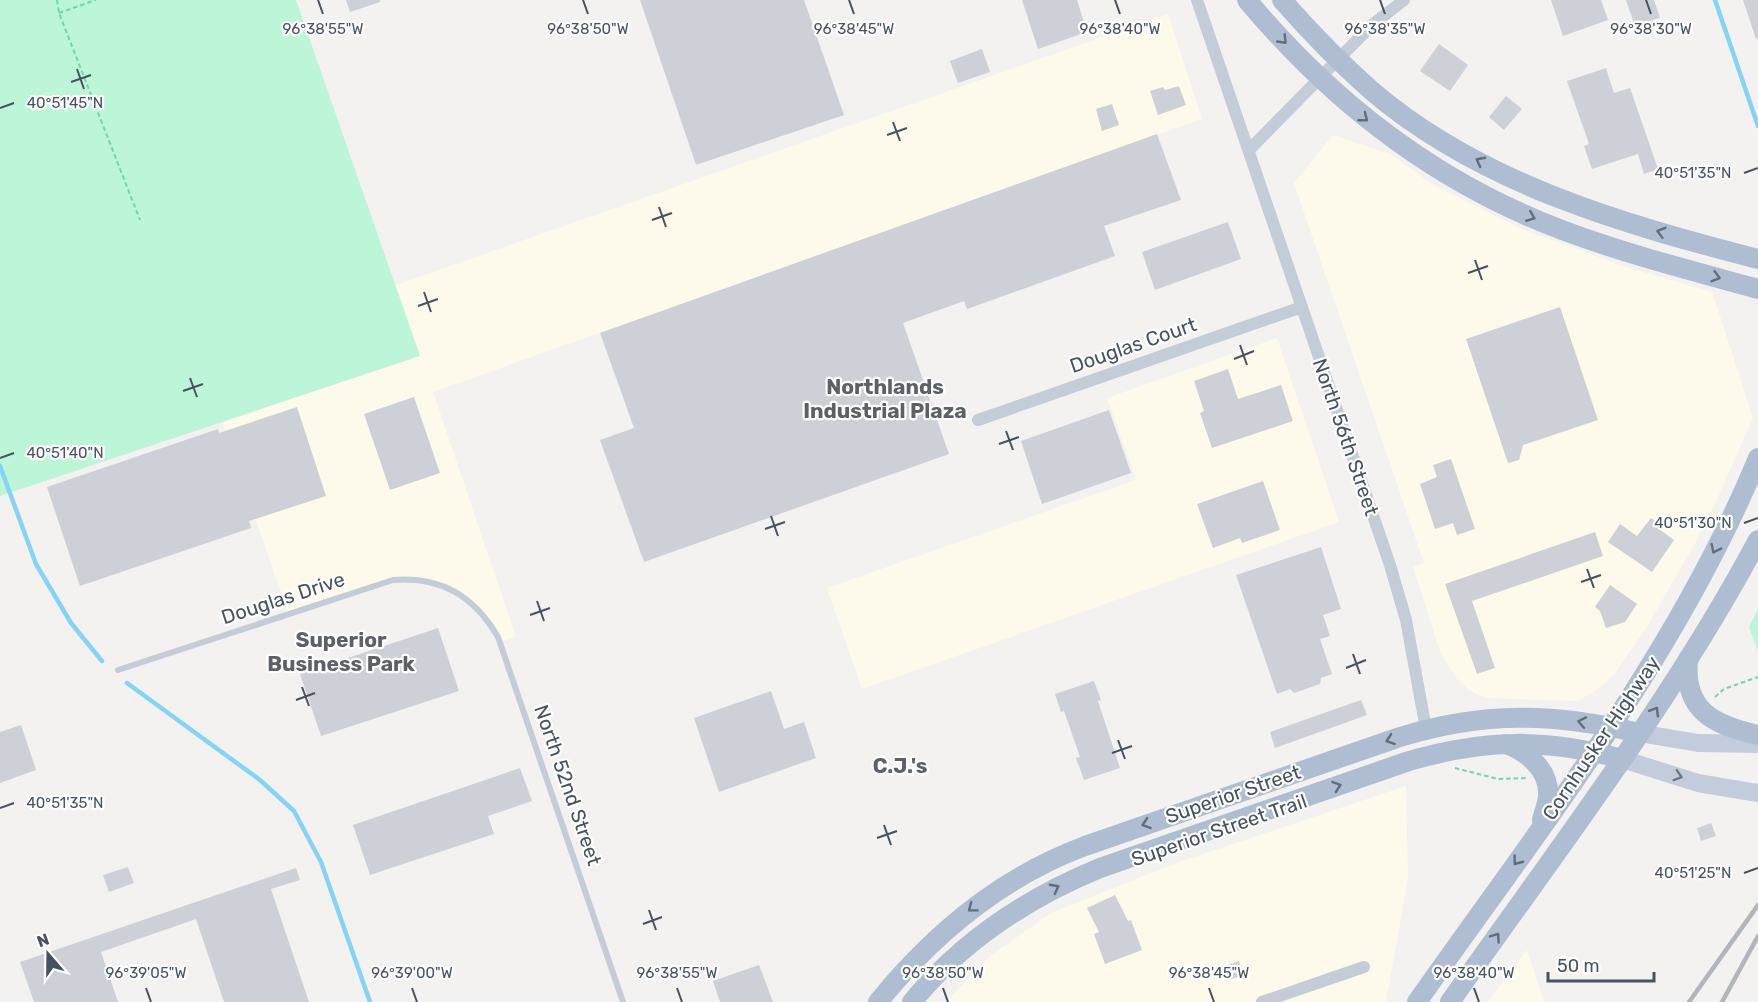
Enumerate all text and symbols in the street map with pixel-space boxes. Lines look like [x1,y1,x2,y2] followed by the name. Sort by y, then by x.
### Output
[283,20,363,38] text: 96°38'55"W
[547,20,629,38] text: 96°38'50"W
[814,20,894,38] text: 96°38'45"W
[1079,20,1161,38] text: 96°38'40"W
[1345,20,1426,38] text: 96°38'35"W
[1610,20,1692,38] text: 96°38'30"W
[1275,33,1286,44] one-way arrow
[27,94,103,112] text: 40°51'45"N
[1357,110,1368,121] one-way arrow
[1476,157,1486,168] one-way arrow
[1655,164,1732,182] text: 40°51'35"N
[1525,210,1536,222] one-way arrow
[1656,227,1667,239] one-way arrow
[1710,270,1721,282] one-way arrow
[1066,312,1200,378] street label: Douglas Court
[1308,355,1384,519] street label: North 56th Street
[803,374,967,423] district label: Northlands Industrial Plaza
[26,444,104,462] text: 40°51'40"N
[1654,514,1732,532] text: 40°51'30"N
[1711,542,1722,553] one-way arrow
[218,567,348,629] street label: Douglas Drive
[267,627,416,676] district label: Superior Business Park
[1537,651,1665,825] street label: Cornhusker Highway
[529,702,607,869] street label: North 52nd Street
[1647,707,1659,717] one-way arrow
[1577,716,1587,729] one-way arrow
[1385,733,1396,745] one-way arrow
[873,753,927,778] district label: C.J.'s
[1162,760,1304,828] street label: Superior Street
[1672,769,1683,781] one-way arrow
[1331,780,1342,793] one-way arrow
[1128,789,1310,871] street label: Superior Street Trail
[27,794,104,812] text: 40°51'35"N
[1142,817,1152,830] one-way arrow
[1513,854,1524,865] one-way arrow
[1655,864,1731,882] text: 40°51'25"N
[1049,884,1059,895] one-way arrow
[968,901,979,912] one-way arrow
[18,924,78,984] north arrow
[34,929,52,951] text: N
[1489,933,1500,944] one-way arrow
[1548,945,1654,983] scale bar
[1557,955,1600,977] text: 50 m
[106,964,186,982] text: 96°39'05"W
[371,964,453,982] text: 96°39'00"W
[637,964,717,982] text: 96°38'55"W
[902,964,984,982] text: 96°38'50"W
[1169,964,1249,982] text: 96°38'45"W
[1433,964,1515,982] text: 96°38'40"W

